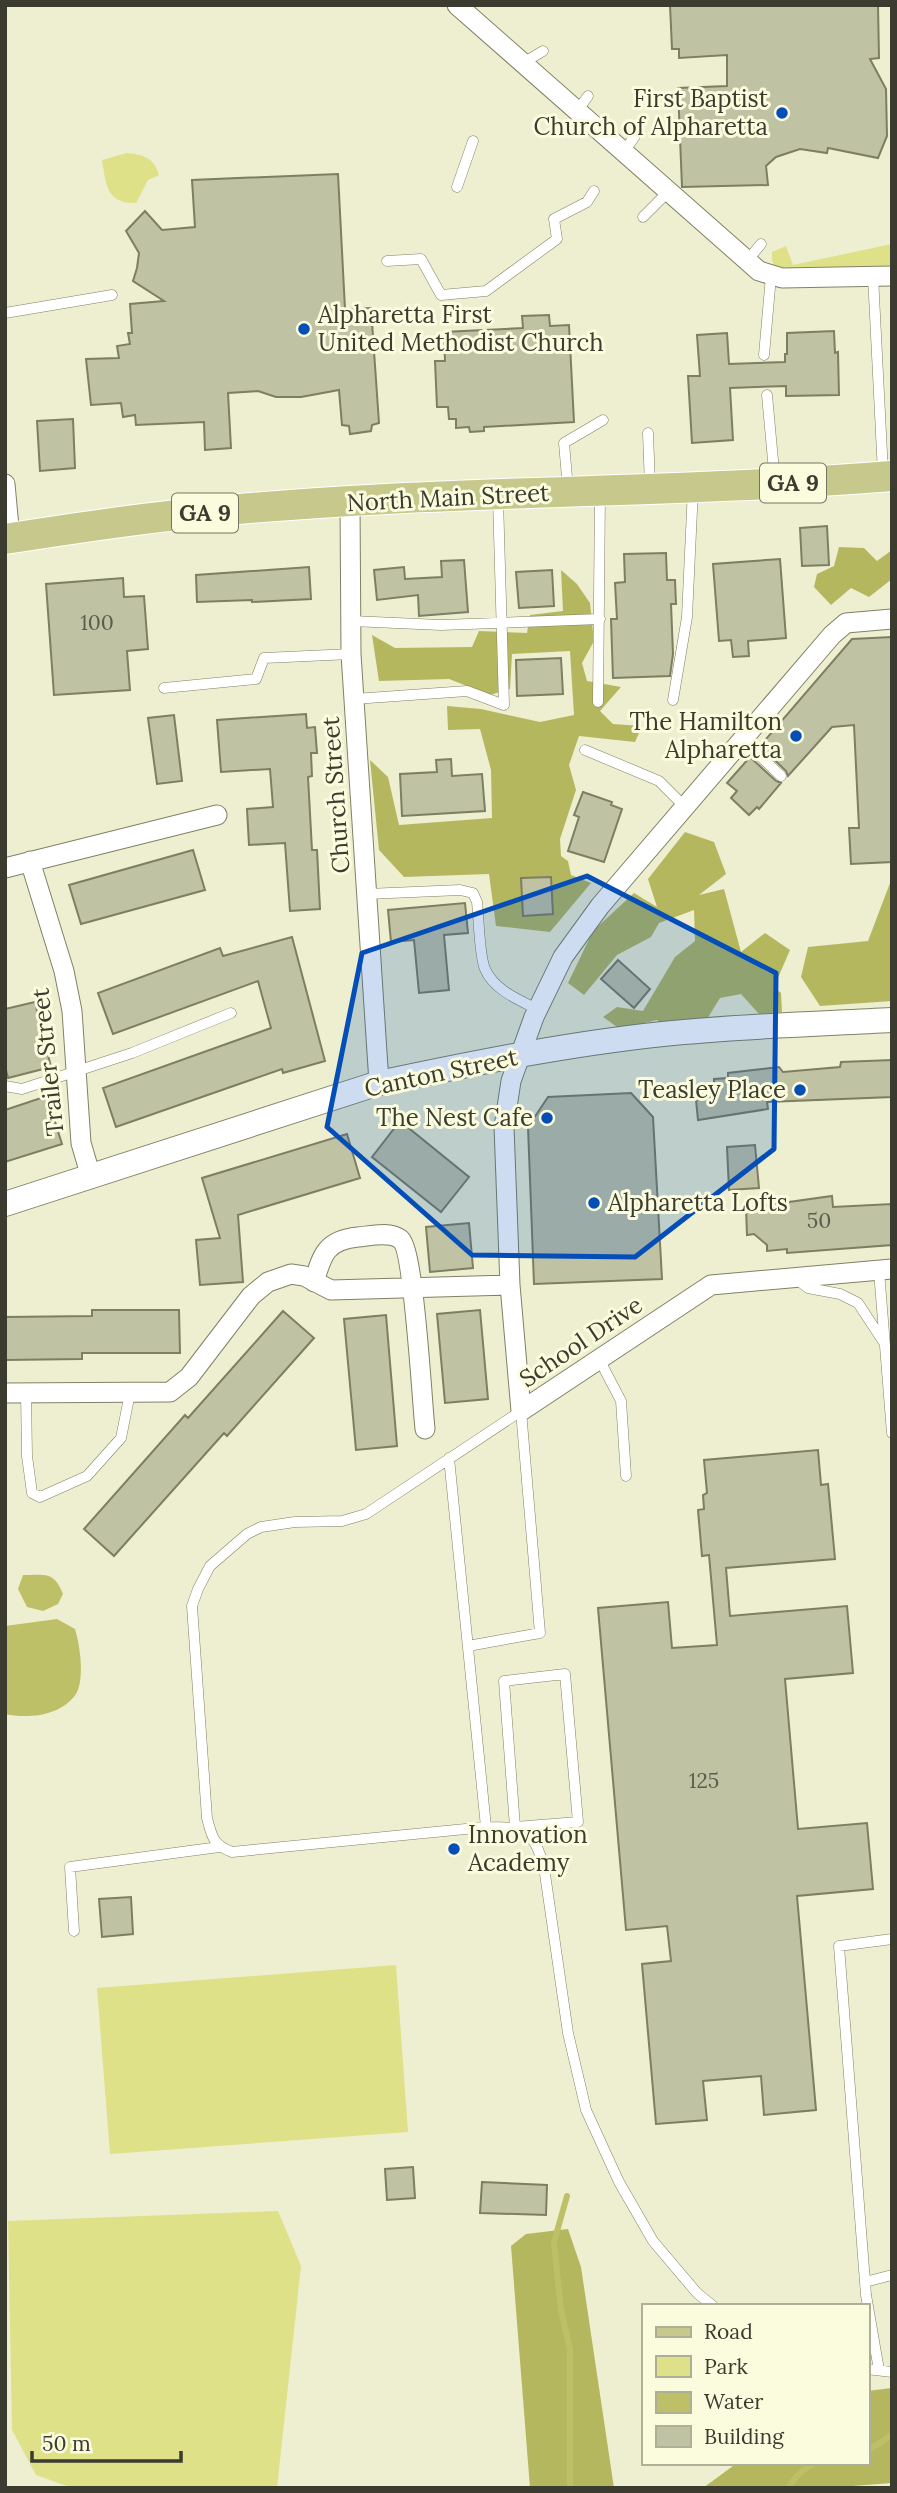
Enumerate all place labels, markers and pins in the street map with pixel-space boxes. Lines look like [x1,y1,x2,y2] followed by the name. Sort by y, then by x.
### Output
[534,83,769,142] place label: First Baptist Church of Alpharetta
[774,105,790,121] marker: First Baptist Church of Alpharetta
[317,299,604,358] place label: Alpharetta First United Methodist Church
[296,321,312,337] marker: Alpharetta First United Methodist Church
[629,706,782,765] place label: The Hamilton Alpharetta
[788,728,804,744] marker: The Hamilton Alpharetta
[638,1074,786,1105] place label: Teasley Place
[792,1082,808,1098] marker: Teasley Place
[376,1102,533,1133] place label: The Nest Cafe
[539,1110,555,1126] marker: The Nest Cafe
[607,1187,788,1218] place label: Alpharetta Lofts
[586,1195,602,1211] marker: Alpharetta Lofts
[467,1819,588,1878] place label: Innovation Academy
[446,1841,462,1857] marker: Innovation Academy

